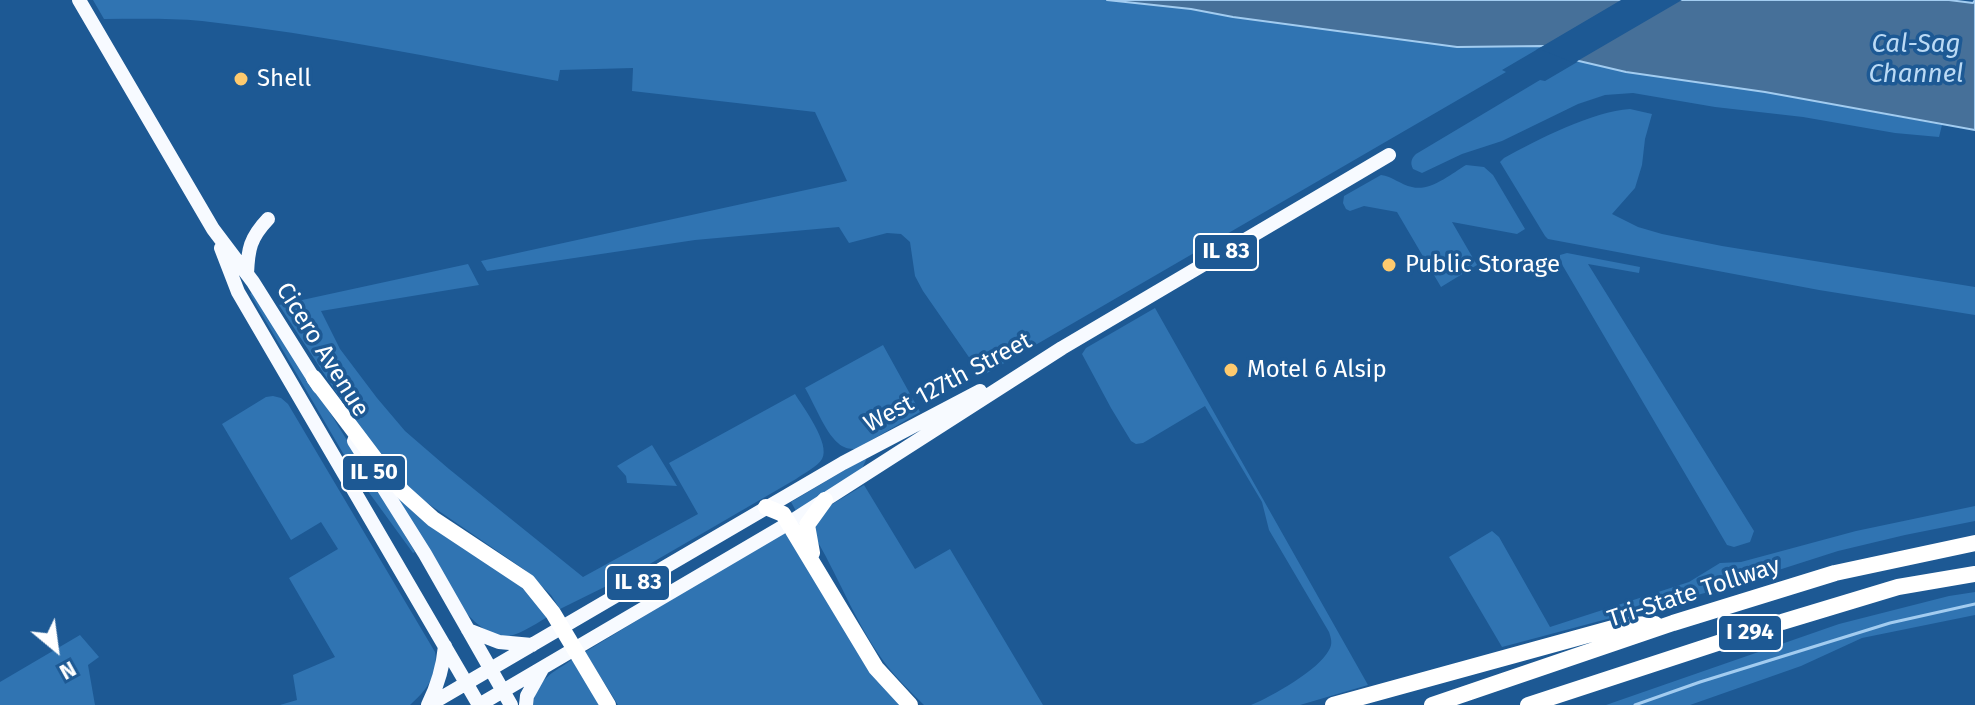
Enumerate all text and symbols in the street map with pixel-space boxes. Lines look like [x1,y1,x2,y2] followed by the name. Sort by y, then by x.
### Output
[1868,29,1964,90] water label: Cal-Sag Channel
[257,65,311,93] place label: Shell
[232,70,250,88] marker: Shell
[1194,234,1258,270] road number: IL 83
[1405,251,1560,279] place label: Public Storage
[1380,256,1398,274] marker: Public Storage
[269,278,375,422] street label: Cicero Avenue
[859,327,1037,439] street label: West 127th Street
[1247,356,1387,384] place label: Motel 6 Alsip
[1222,361,1240,379] marker: Motel 6 Alsip
[342,455,406,491] road number: IL 50
[1604,552,1784,634] street label: Tri-State Tollway
[606,565,670,601] road number: IL 83
[16,609,96,689] north arrow
[1718,615,1782,651] road number: I 294
[55,655,81,686] text: N

